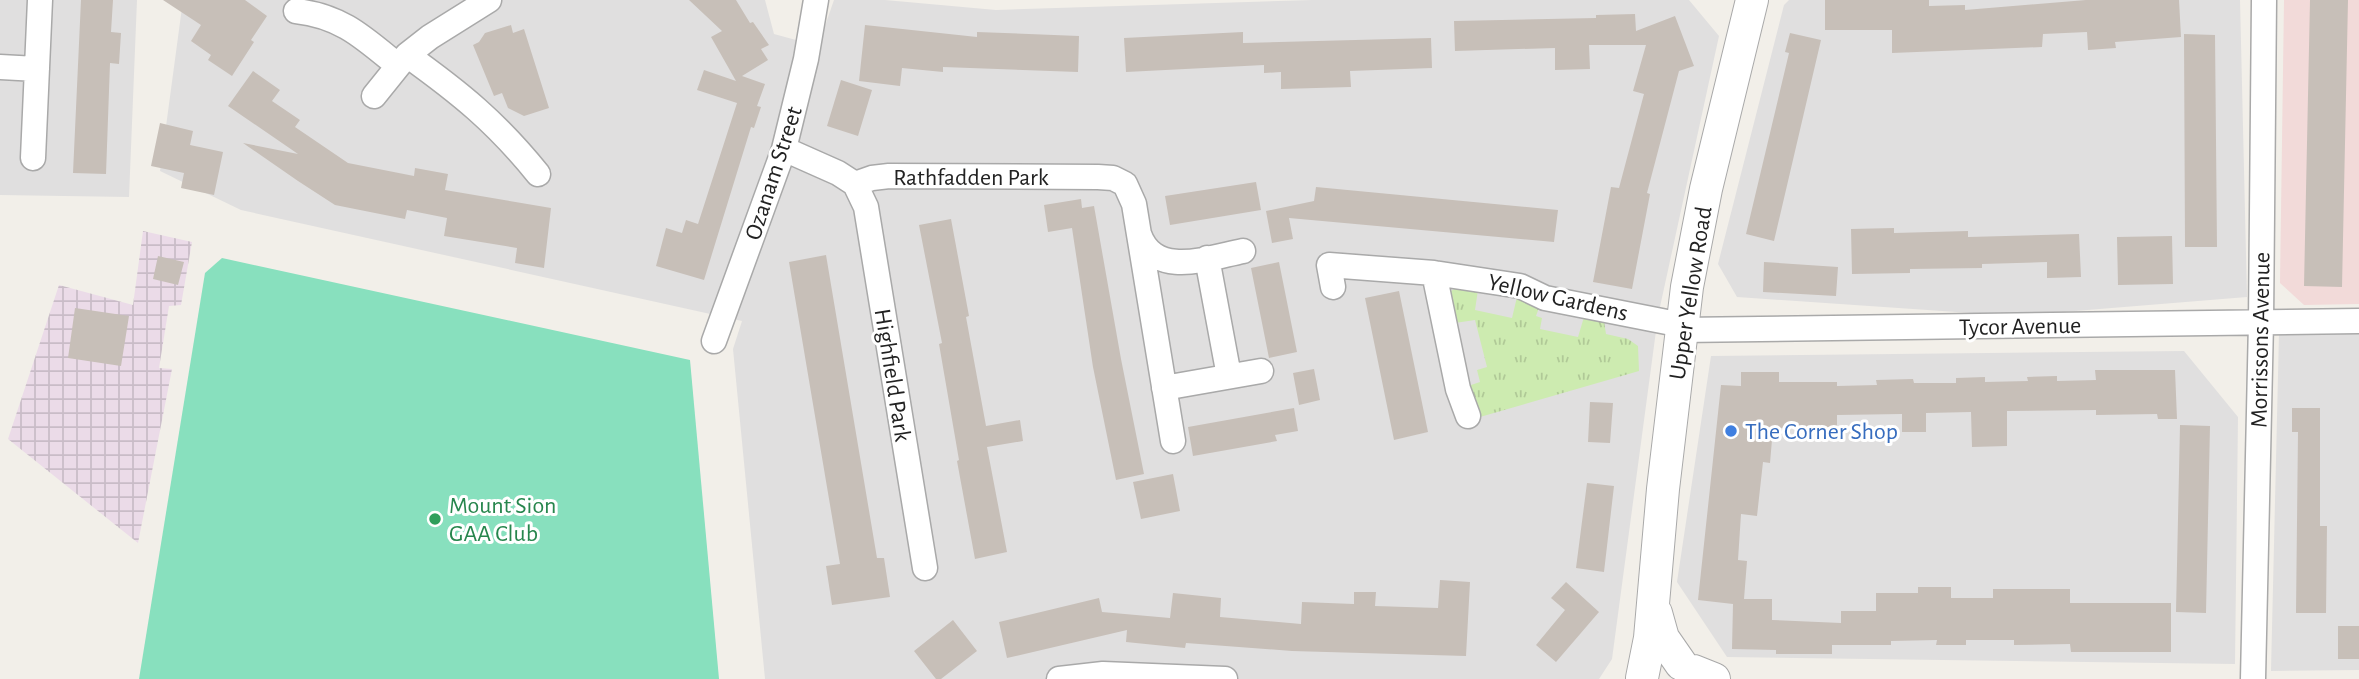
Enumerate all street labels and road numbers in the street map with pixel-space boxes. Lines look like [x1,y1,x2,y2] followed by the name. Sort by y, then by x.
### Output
[741,103,807,243] street label: Ozanam Street
[893,166,1049,190] street label: Rathfadden Park
[1665,205,1717,382] street label: Upper Yellow Road
[2247,252,2275,428] street label: Morrissons Avenue
[1485,270,1630,326] street label: Yellow Gardens
[870,307,914,443] street label: Highfield Park
[1959,314,2081,340] street label: Tycor Avenue

